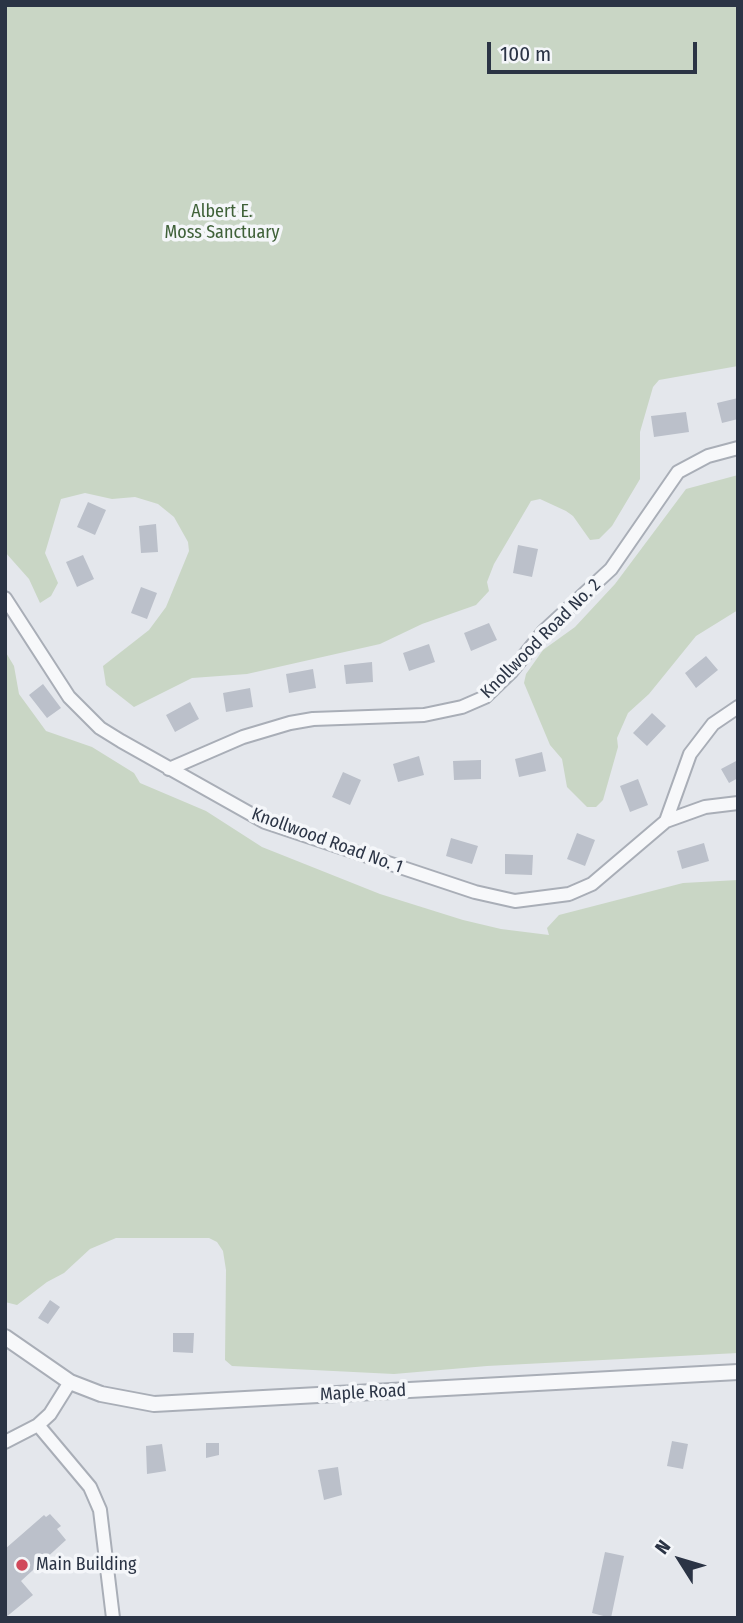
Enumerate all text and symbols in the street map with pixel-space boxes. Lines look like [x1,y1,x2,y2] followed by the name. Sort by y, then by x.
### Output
[491,28,701,72] scale bar
[500,41,551,67] text: 100 m
[164,201,280,244] park label: Albert E. Moss Sanctuary
[477,575,605,703] street label: Knollwood Road No. 2
[248,804,406,878] street label: Knollwood Road No. 1
[319,1380,407,1406] street label: Maple Road
[645,1525,715,1595] north arrow
[650,1536,675,1559] text: N
[36,1554,136,1576] place label: Main Building
[14,1557,30,1573] marker: Main Building

